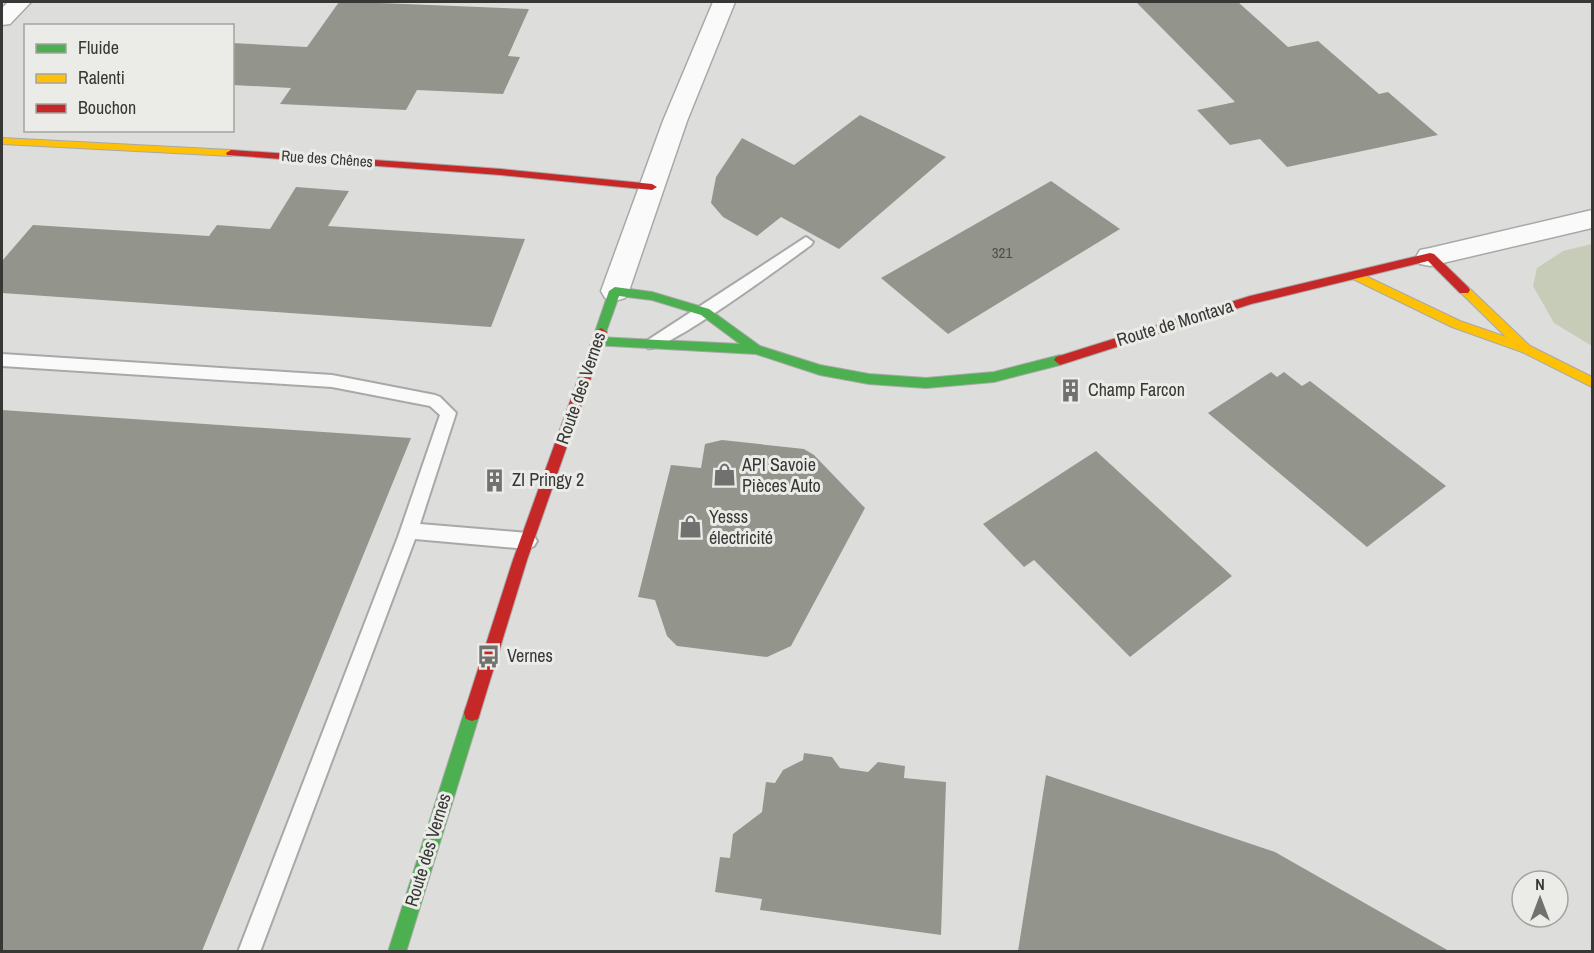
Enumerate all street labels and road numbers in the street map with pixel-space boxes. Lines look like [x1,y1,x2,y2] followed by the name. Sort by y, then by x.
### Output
[281,145,373,172] street label: Rue des Chênes
[1114,293,1236,352] street label: Route de Montava
[550,328,611,447] street label: Route des Vernes
[398,790,457,910] street label: Route des Vernes

